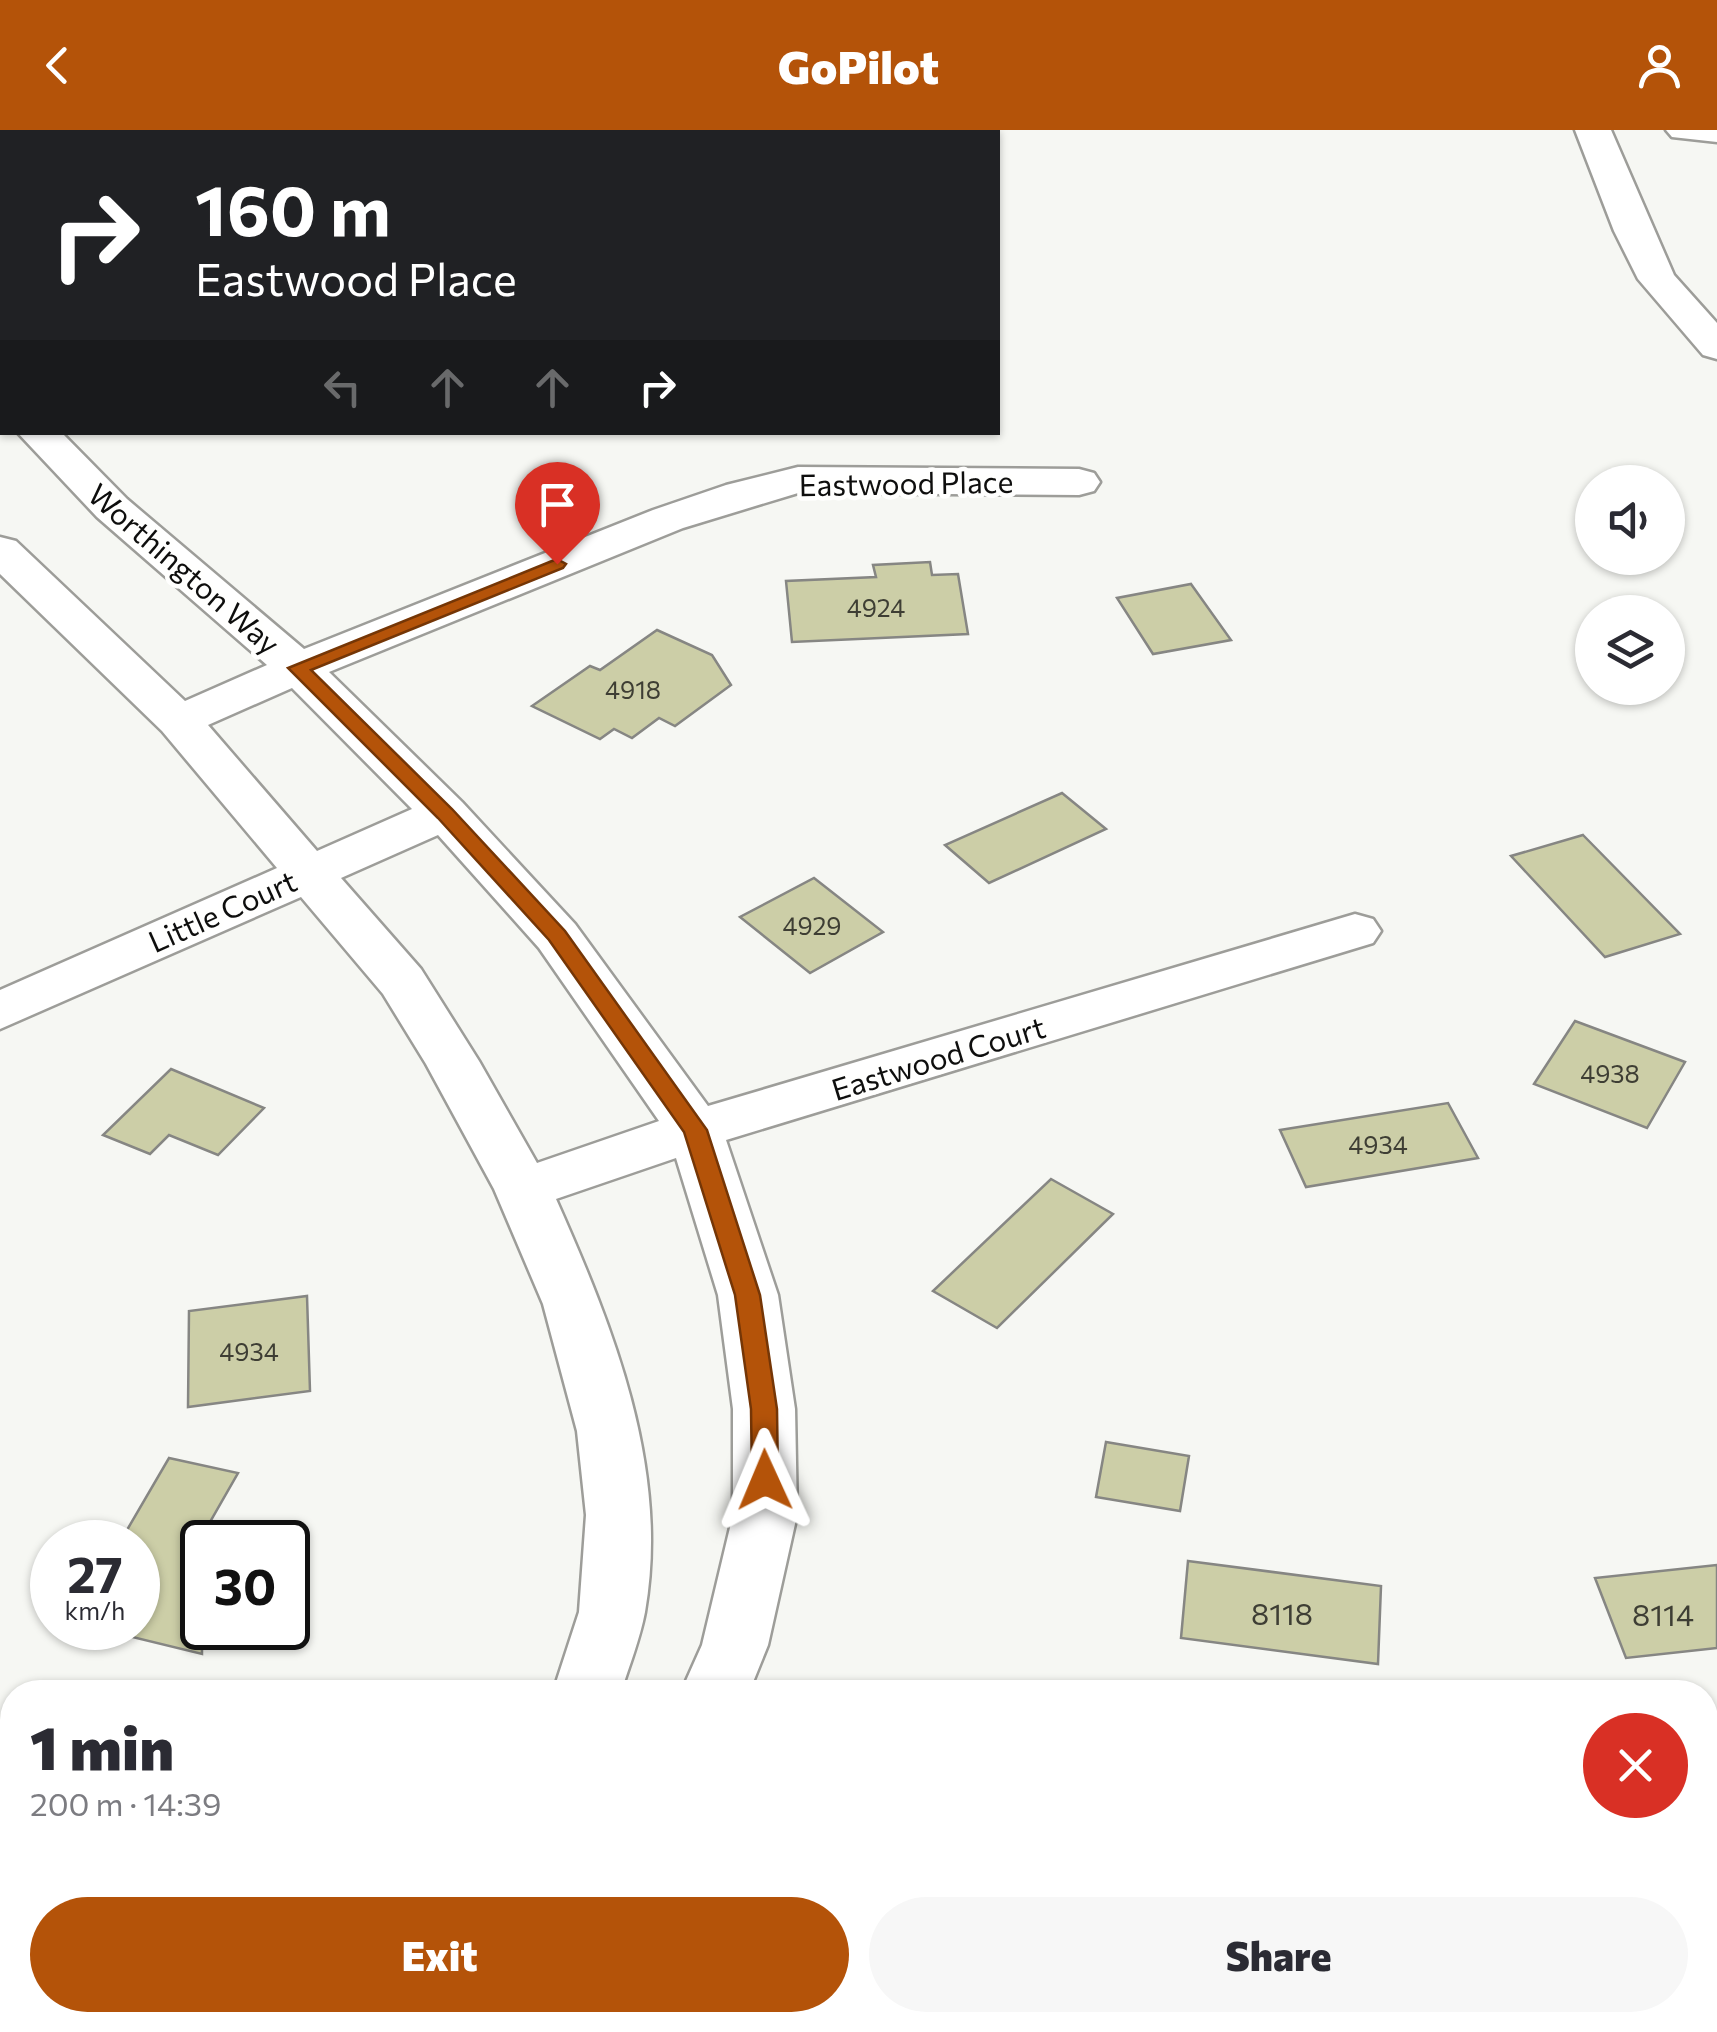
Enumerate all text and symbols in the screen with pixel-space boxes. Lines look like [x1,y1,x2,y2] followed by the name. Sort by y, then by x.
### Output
[30,38,85,93] icon: back
[778,38,939,93] text: GoPilot
[1632,38,1687,93] icon: person
[195,165,391,250] text: 160 m
[30,170,160,300] icon: right
[195,250,517,305] text: Eastwood Place
[315,360,370,415] icon: left
[420,360,475,415] icon: ahead
[525,360,580,415] icon: ahead
[630,360,685,415] icon: right
[515,462,600,565] pin
[798,462,1014,502] street label: Eastwood Place
[1575,465,1685,705] map controls
[1575,465,1685,575] button: sound
[82,475,288,661] street label: Worthington Way
[530,477,585,532] icon: arrive
[847,592,905,622] house number: 4924
[1575,595,1685,705] button: layers
[605,674,661,704] house number: 4918
[142,861,302,959] street label: Little Court
[782,910,842,940] house number: 4929
[827,1007,1049,1107] street label: Eastwood Court
[1580,1058,1640,1088] house number: 4938
[1348,1129,1408,1159] house number: 4934
[219,1336,279,1366] house number: 4934
[713,1428,817,1532] position arrow
[180,1520,310,1650] speed limit sign: 30
[67,1542,123,1603] text: 27
[1251,1594,1313,1631] house number: 8118
[65,1595,125,1625] text: km/h
[1632,1595,1694,1632] house number: 8114
[30,1709,174,1782] text: 1 min
[1583,1713,1688,1818] button: close
[30,1783,221,1823] text: 200 m · 14:39
[30,1897,849,2012] button: Exit
[869,1897,1688,2012] button: Share

